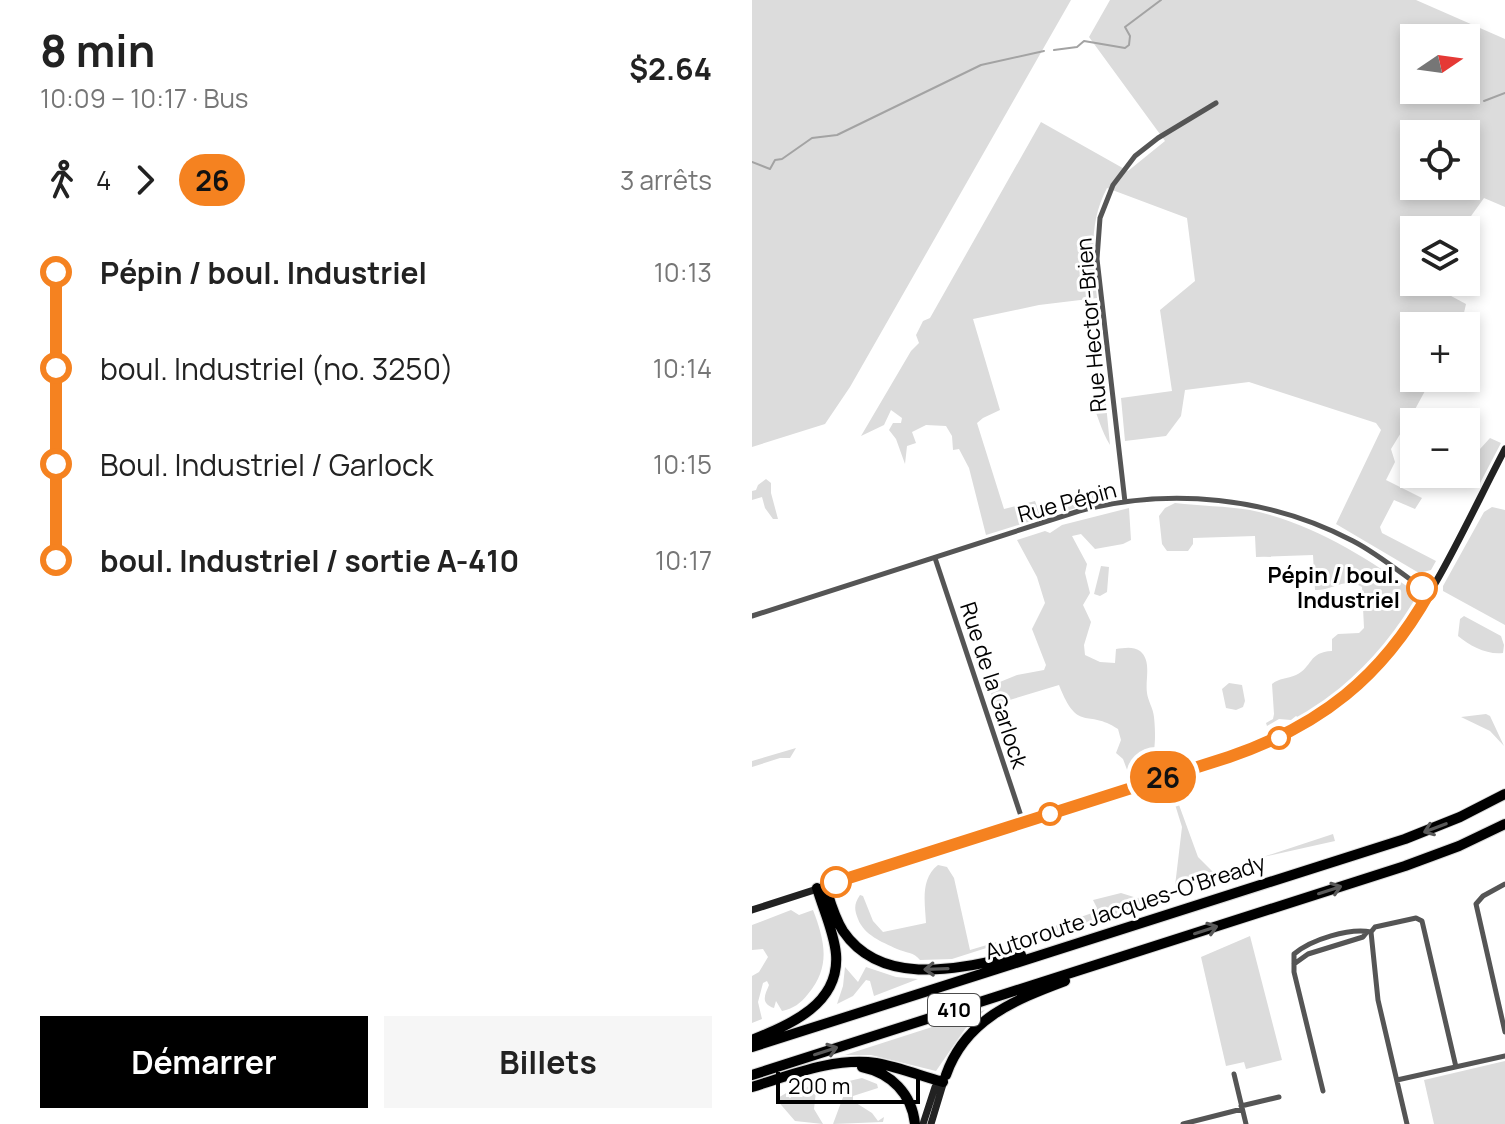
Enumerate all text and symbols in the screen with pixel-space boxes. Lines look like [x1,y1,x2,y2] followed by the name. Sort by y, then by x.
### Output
[40,20,155,80] text: 8 min
[1400,24,1480,104] north arrow
[1400,24,1480,488] map controls
[629,48,712,89] text: $2.64
[40,80,249,116] text: 10:09 – 10:17 · Bus
[1400,120,1480,200] button: locate
[40,158,84,202] icon: walk
[123,158,167,202] icon: forward
[195,161,229,199] text: 26
[96,162,111,198] text: 4
[620,162,712,198] text: 3 arrêts
[1400,216,1480,296] button: layers
[1068,237,1114,413] street label: Rue Hector-Brien
[100,252,427,293] text: Pépin / boul. Industriel
[654,254,712,290] text: 10:13
[1400,312,1480,392] button: +
[100,348,454,389] text: boul. Industriel (no. 3250)
[653,350,712,386] text: 10:14
[1400,408,1480,488] button: −
[100,444,434,485] text: Boul. Industriel / Garlock
[653,446,712,482] text: 10:15
[1014,474,1120,530] street label: Rue Pépin
[100,540,519,581] text: boul. Industriel / sortie A-410
[655,542,712,578] text: 10:17
[1267,560,1400,615] place label: Pépin / boul. Industriel
[1407,573,1437,603] marker: Pépin / boul. Industriel
[953,598,1035,773] street label: Rue de la Garlock
[1268,727,1290,749] unlabelled marker
[1127,751,1199,803] line badge: 26
[1146,758,1180,796] text: 26
[1039,803,1061,825] unlabelled marker
[1423,821,1448,836] one-way arrow
[981,847,1270,967] street label: Autoroute Jacques-O'Bready
[821,867,851,897] unlabelled marker
[1317,882,1342,896] one-way arrow
[1193,921,1218,936] one-way arrow
[923,962,950,977] one-way arrow
[928,994,980,1026] road number: 410
[40,1016,368,1108] button: Démarrer
[384,1016,712,1108] button: Billets
[814,1042,839,1057] one-way arrow
[776,1068,920,1104] scale bar
[788,1071,850,1101] text: 200 m

